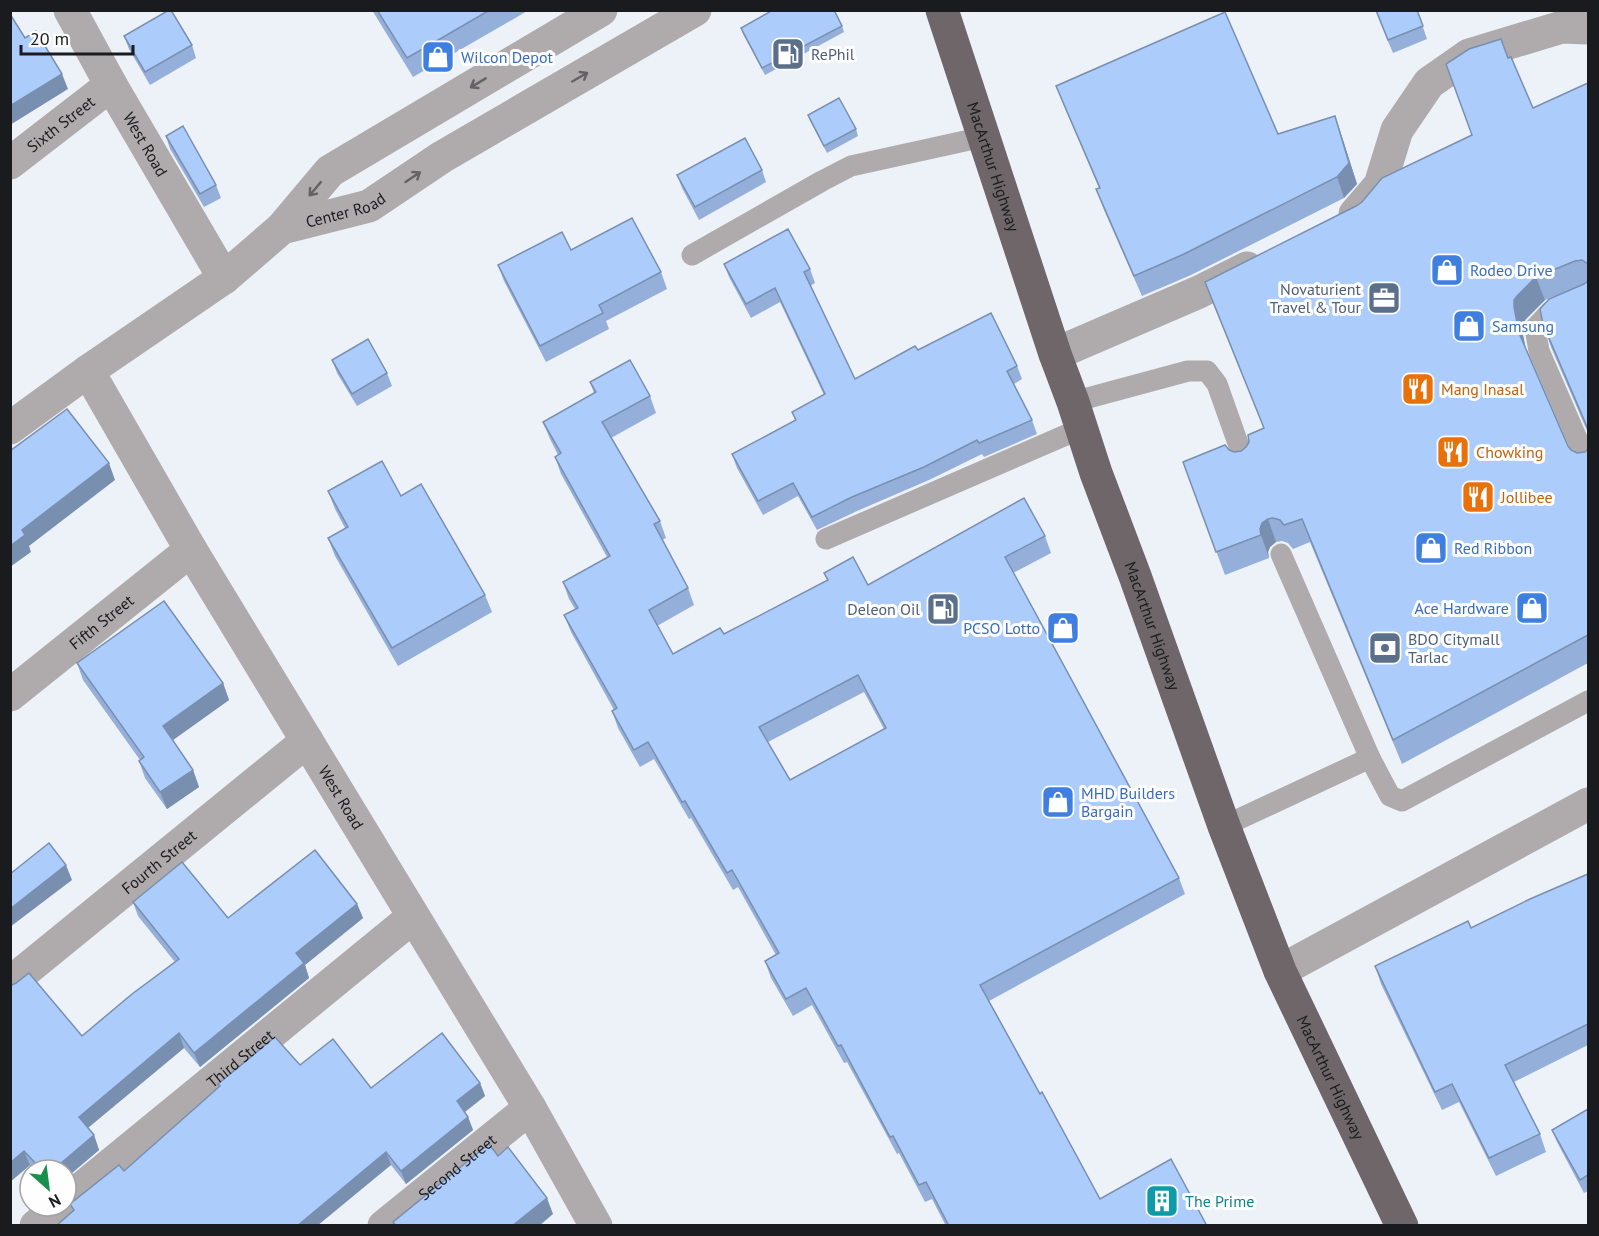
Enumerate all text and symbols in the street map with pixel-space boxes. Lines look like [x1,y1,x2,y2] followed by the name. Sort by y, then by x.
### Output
[21,18,134,56] scale bar
[30,27,69,50] text: 20 m
[770,36,806,72] fuel station icon: RePhil
[420,39,456,75] shop icon: Wilcon Depot
[811,44,855,64] place label: RePhil
[461,47,553,67] place label: Wilcon Depot
[571,71,588,83] one-way arrow
[470,77,487,89] one-way arrow
[23,91,99,156] street label: Sixth Street
[963,99,1024,235] street label: MacArthur Highway
[119,108,172,180] street label: West Road
[404,171,421,183] one-way arrow
[309,181,322,197] one-way arrow
[304,188,389,232] street label: Center Road
[1429,252,1465,288] shop icon: Rodeo Drive
[1470,260,1553,280] place label: Rodeo Drive
[1270,279,1362,317] place label: Novaturient Travel & Tour
[1366,280,1402,316] office icon: Novaturient Travel & Tour
[1451,308,1487,344] shop icon: Samsung
[1492,316,1554,336] place label: Samsung
[1400,371,1436,407] restaurant icon: Mang Inasal
[1441,379,1524,399] place label: Mang Inasal
[1435,434,1471,470] restaurant icon: Chowking
[1476,442,1543,462] place label: Chowking
[1460,479,1496,515] restaurant icon: Jollibee
[1500,487,1553,507] place label: Jollibee
[1413,530,1449,566] shop icon: Red Ribbon
[1454,538,1532,558] place label: Red Ribbon
[1120,559,1185,693] street label: MacArthur Highway
[65,590,138,654] street label: Fifth Street
[1514,590,1550,626] shop icon: Ace Hardware
[925,591,961,627] fuel station icon: Deleon Oil
[1415,598,1509,618] place label: Ace Hardware
[847,599,920,619] place label: Deleon Oil
[1045,610,1081,646] shop icon: PCSO Lotto
[963,618,1040,638] place label: PCSO Lotto
[1408,629,1500,667] place label: BDO Citymall Tarlac
[1367,630,1403,666] bank icon: BDO Citymall Tarlac
[314,762,368,833] street label: West Road
[1081,783,1175,821] place label: MHD Builders Bargain
[1040,784,1076,820] shop icon: MHD Builders Bargain
[117,825,201,898] street label: Fourth Street
[1293,1012,1369,1143] street label: MacArthur Highway
[202,1025,278,1092] street label: Third Street
[414,1129,501,1204] street label: Second Street
[18,1158,78,1218] north arrow
[1144,1183,1180,1219] building icon: The Prime
[46,1190,64,1213] text: N
[1185,1191,1254,1211] place label: The Prime

